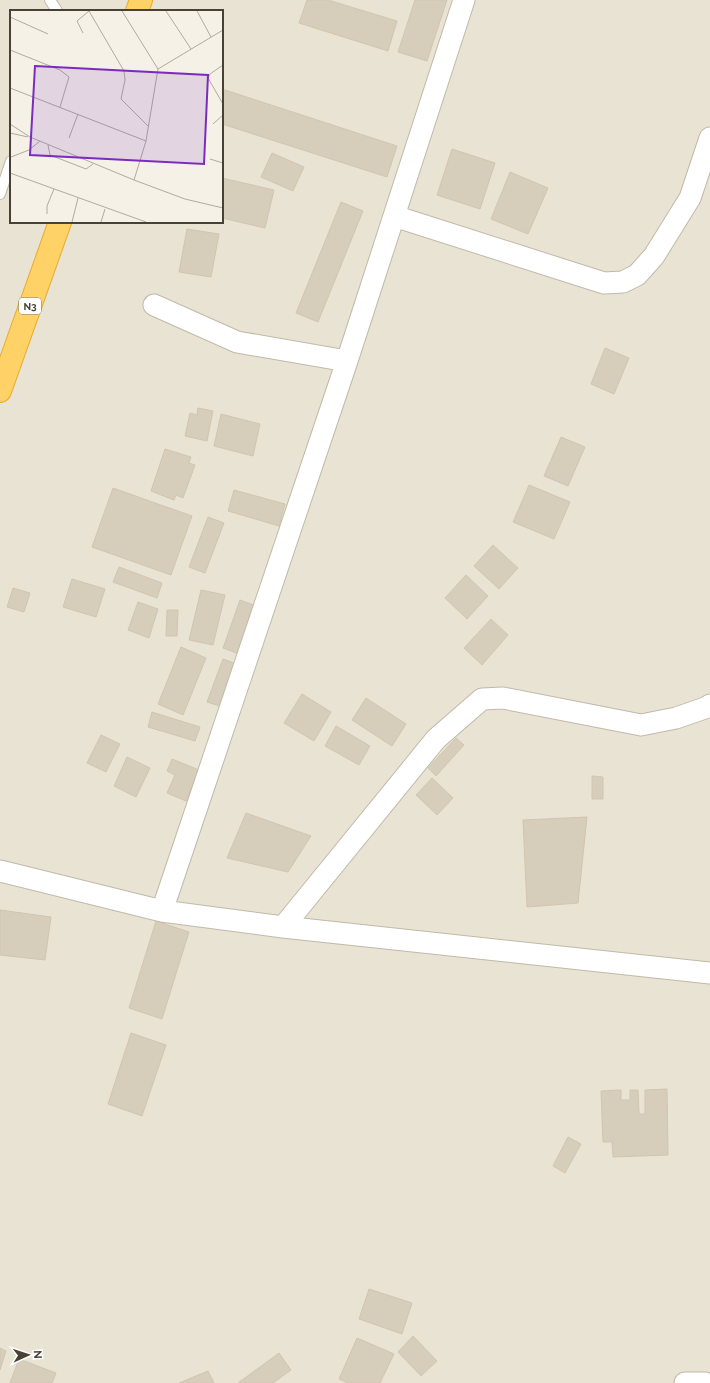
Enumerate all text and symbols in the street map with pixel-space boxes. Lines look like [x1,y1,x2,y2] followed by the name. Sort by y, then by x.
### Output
[10,10,223,223] inset map
[19,298,41,314] road number: N3
[8,1335,48,1375] north arrow
[31,1350,44,1359] text: N

